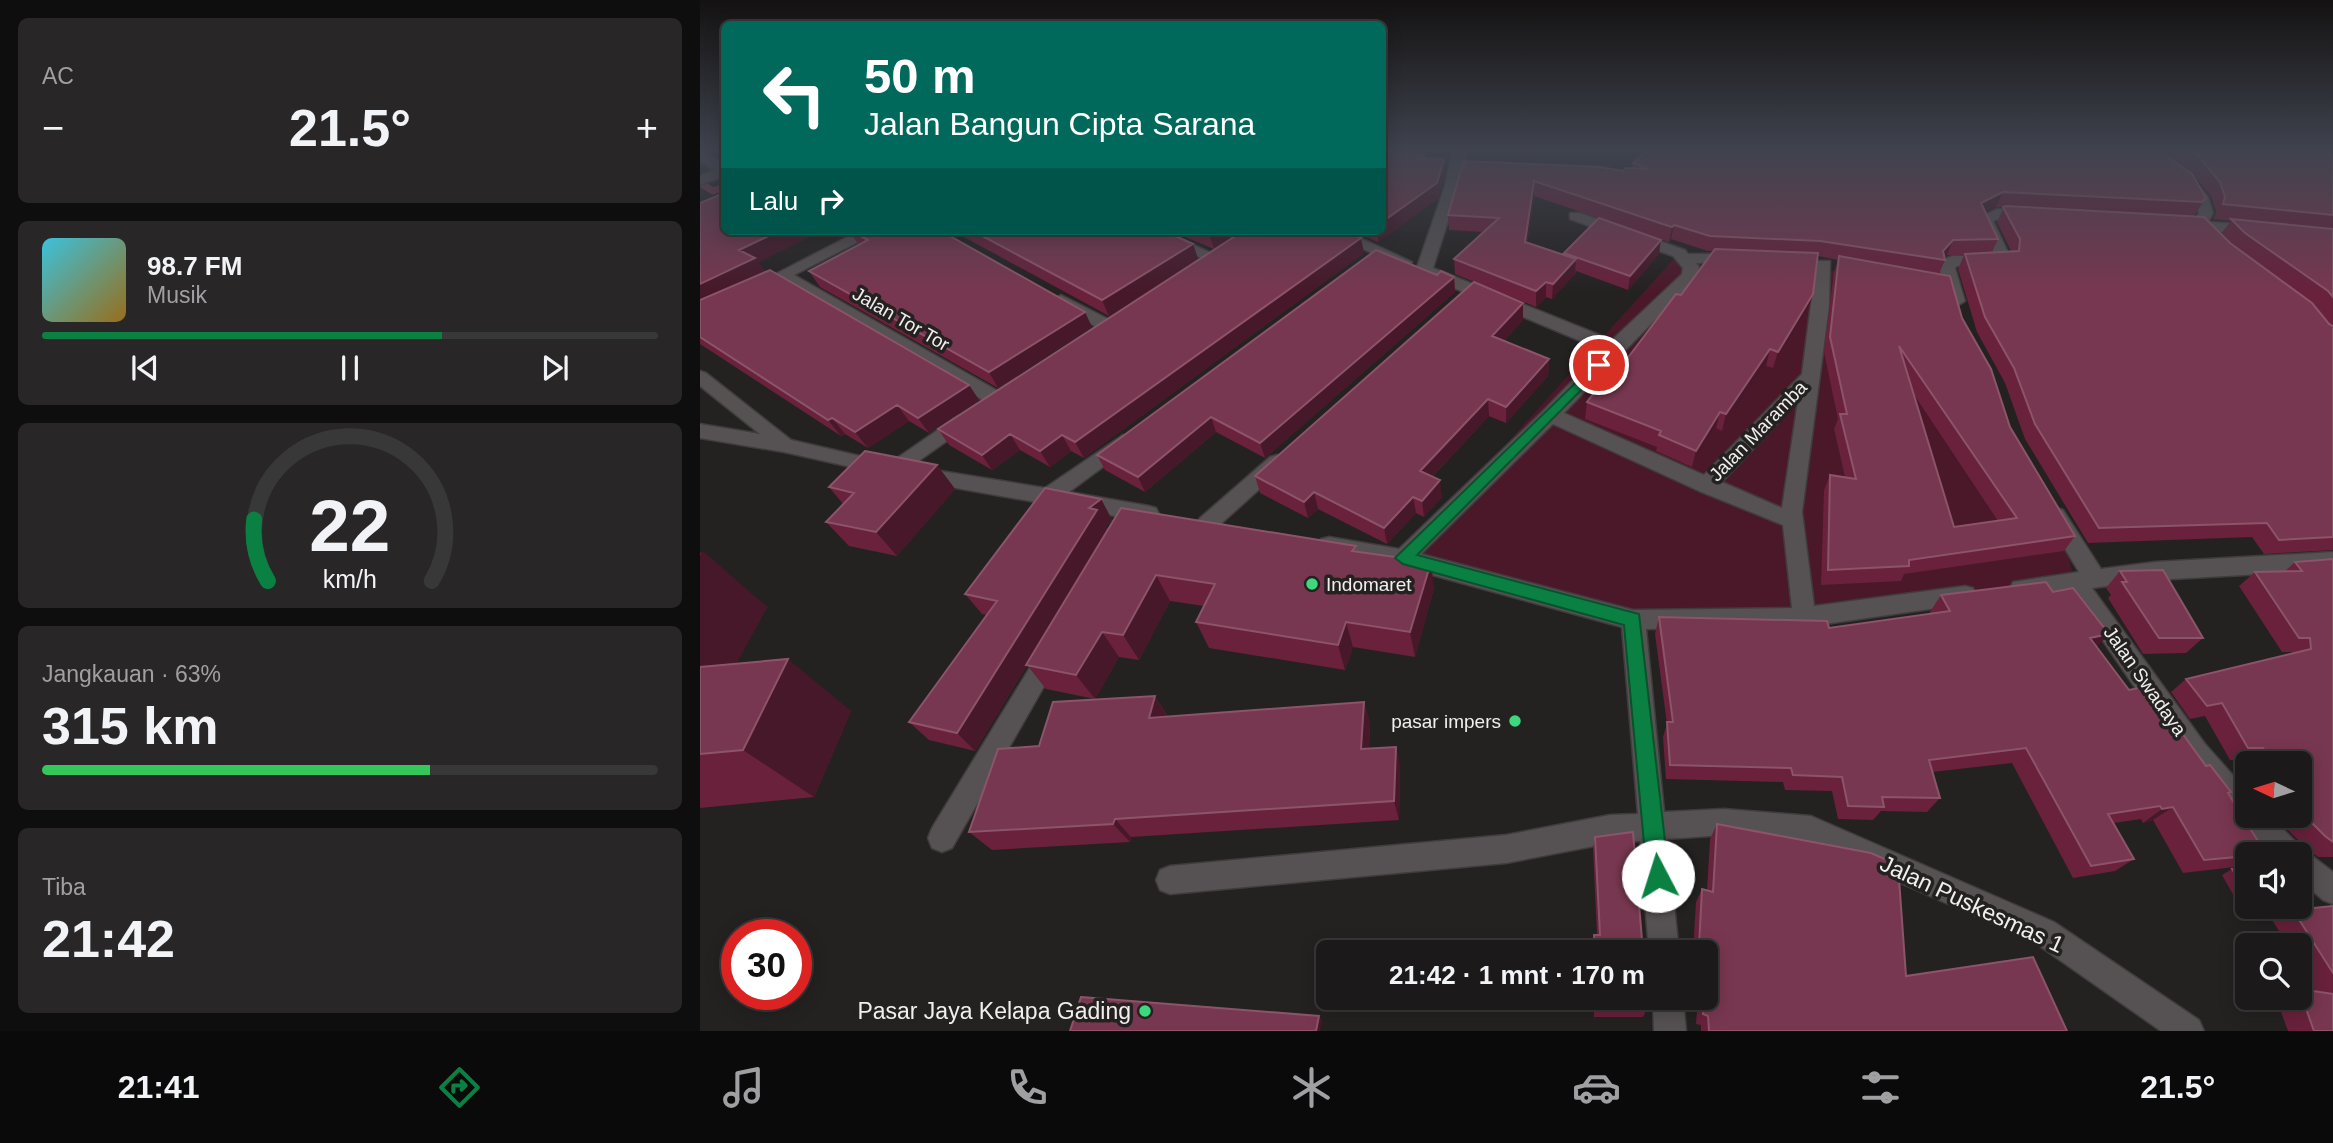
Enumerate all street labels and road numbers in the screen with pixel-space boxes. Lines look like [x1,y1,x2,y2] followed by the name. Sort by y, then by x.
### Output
[849,283,954,355] street label: Jalan Tor Tor
[1705,376,1811,485] street label: Jalan Maramba
[2099,622,2191,740] street label: Jalan Swadaya
[1876,850,2068,958] street label: Jalan Puskesmas 1

